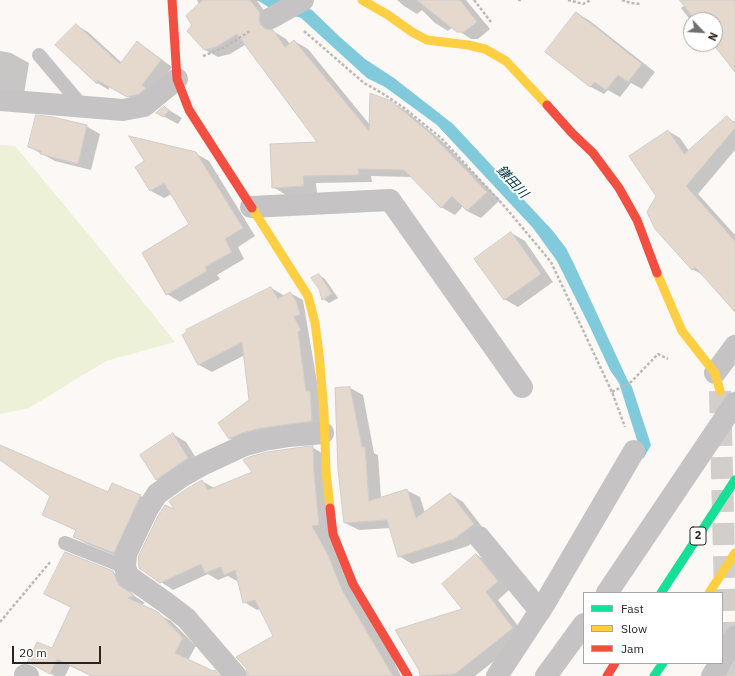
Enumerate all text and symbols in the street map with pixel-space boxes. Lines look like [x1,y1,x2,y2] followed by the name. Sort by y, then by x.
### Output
[683,12,723,52] north arrow
[705,30,721,43] text: N
[493,162,531,202] water label: 鎌田川
[690,527,706,545] road number: 2
[583,592,723,664] legend
[621,601,644,616] text: Fast
[621,621,647,636] text: Slow
[14,638,103,664] scale bar
[621,641,644,656] text: Jam
[19,645,47,660] text: 20 m

